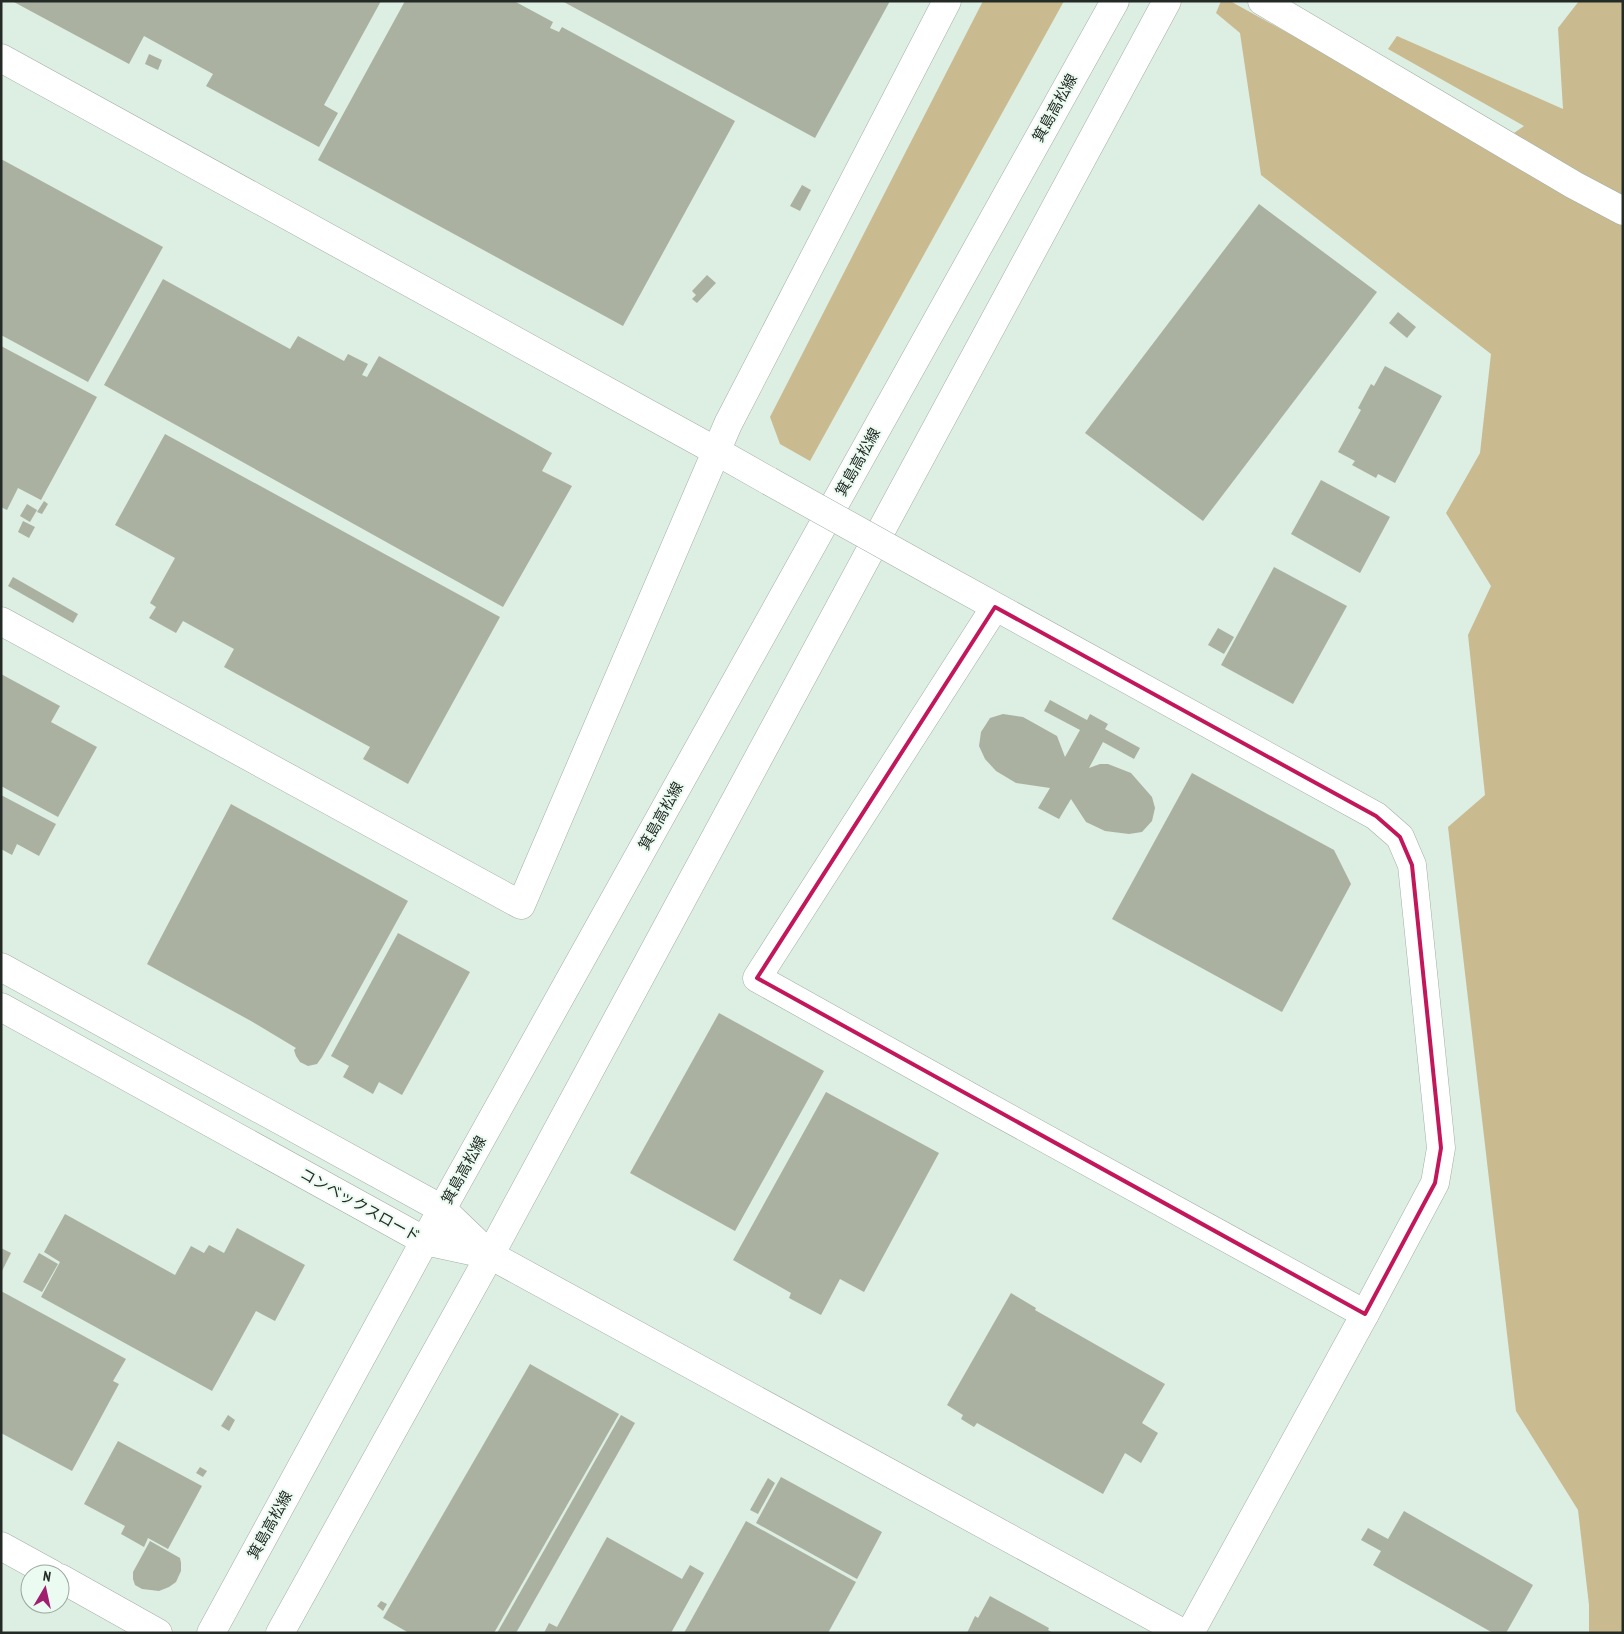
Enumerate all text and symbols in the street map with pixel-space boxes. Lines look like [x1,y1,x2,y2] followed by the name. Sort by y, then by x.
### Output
[1028,70,1081,145] street label: 箕島高松線
[831,424,884,499] street label: 箕島高松線
[634,778,687,853] street label: 箕島高松線
[437,1132,490,1207] street label: 箕島高松線
[297,1164,424,1245] street label: コンベックスロード
[243,1487,296,1562] street label: 箕島高松線
[20,1564,70,1614] north arrow
[42,1567,52,1586] text: N

